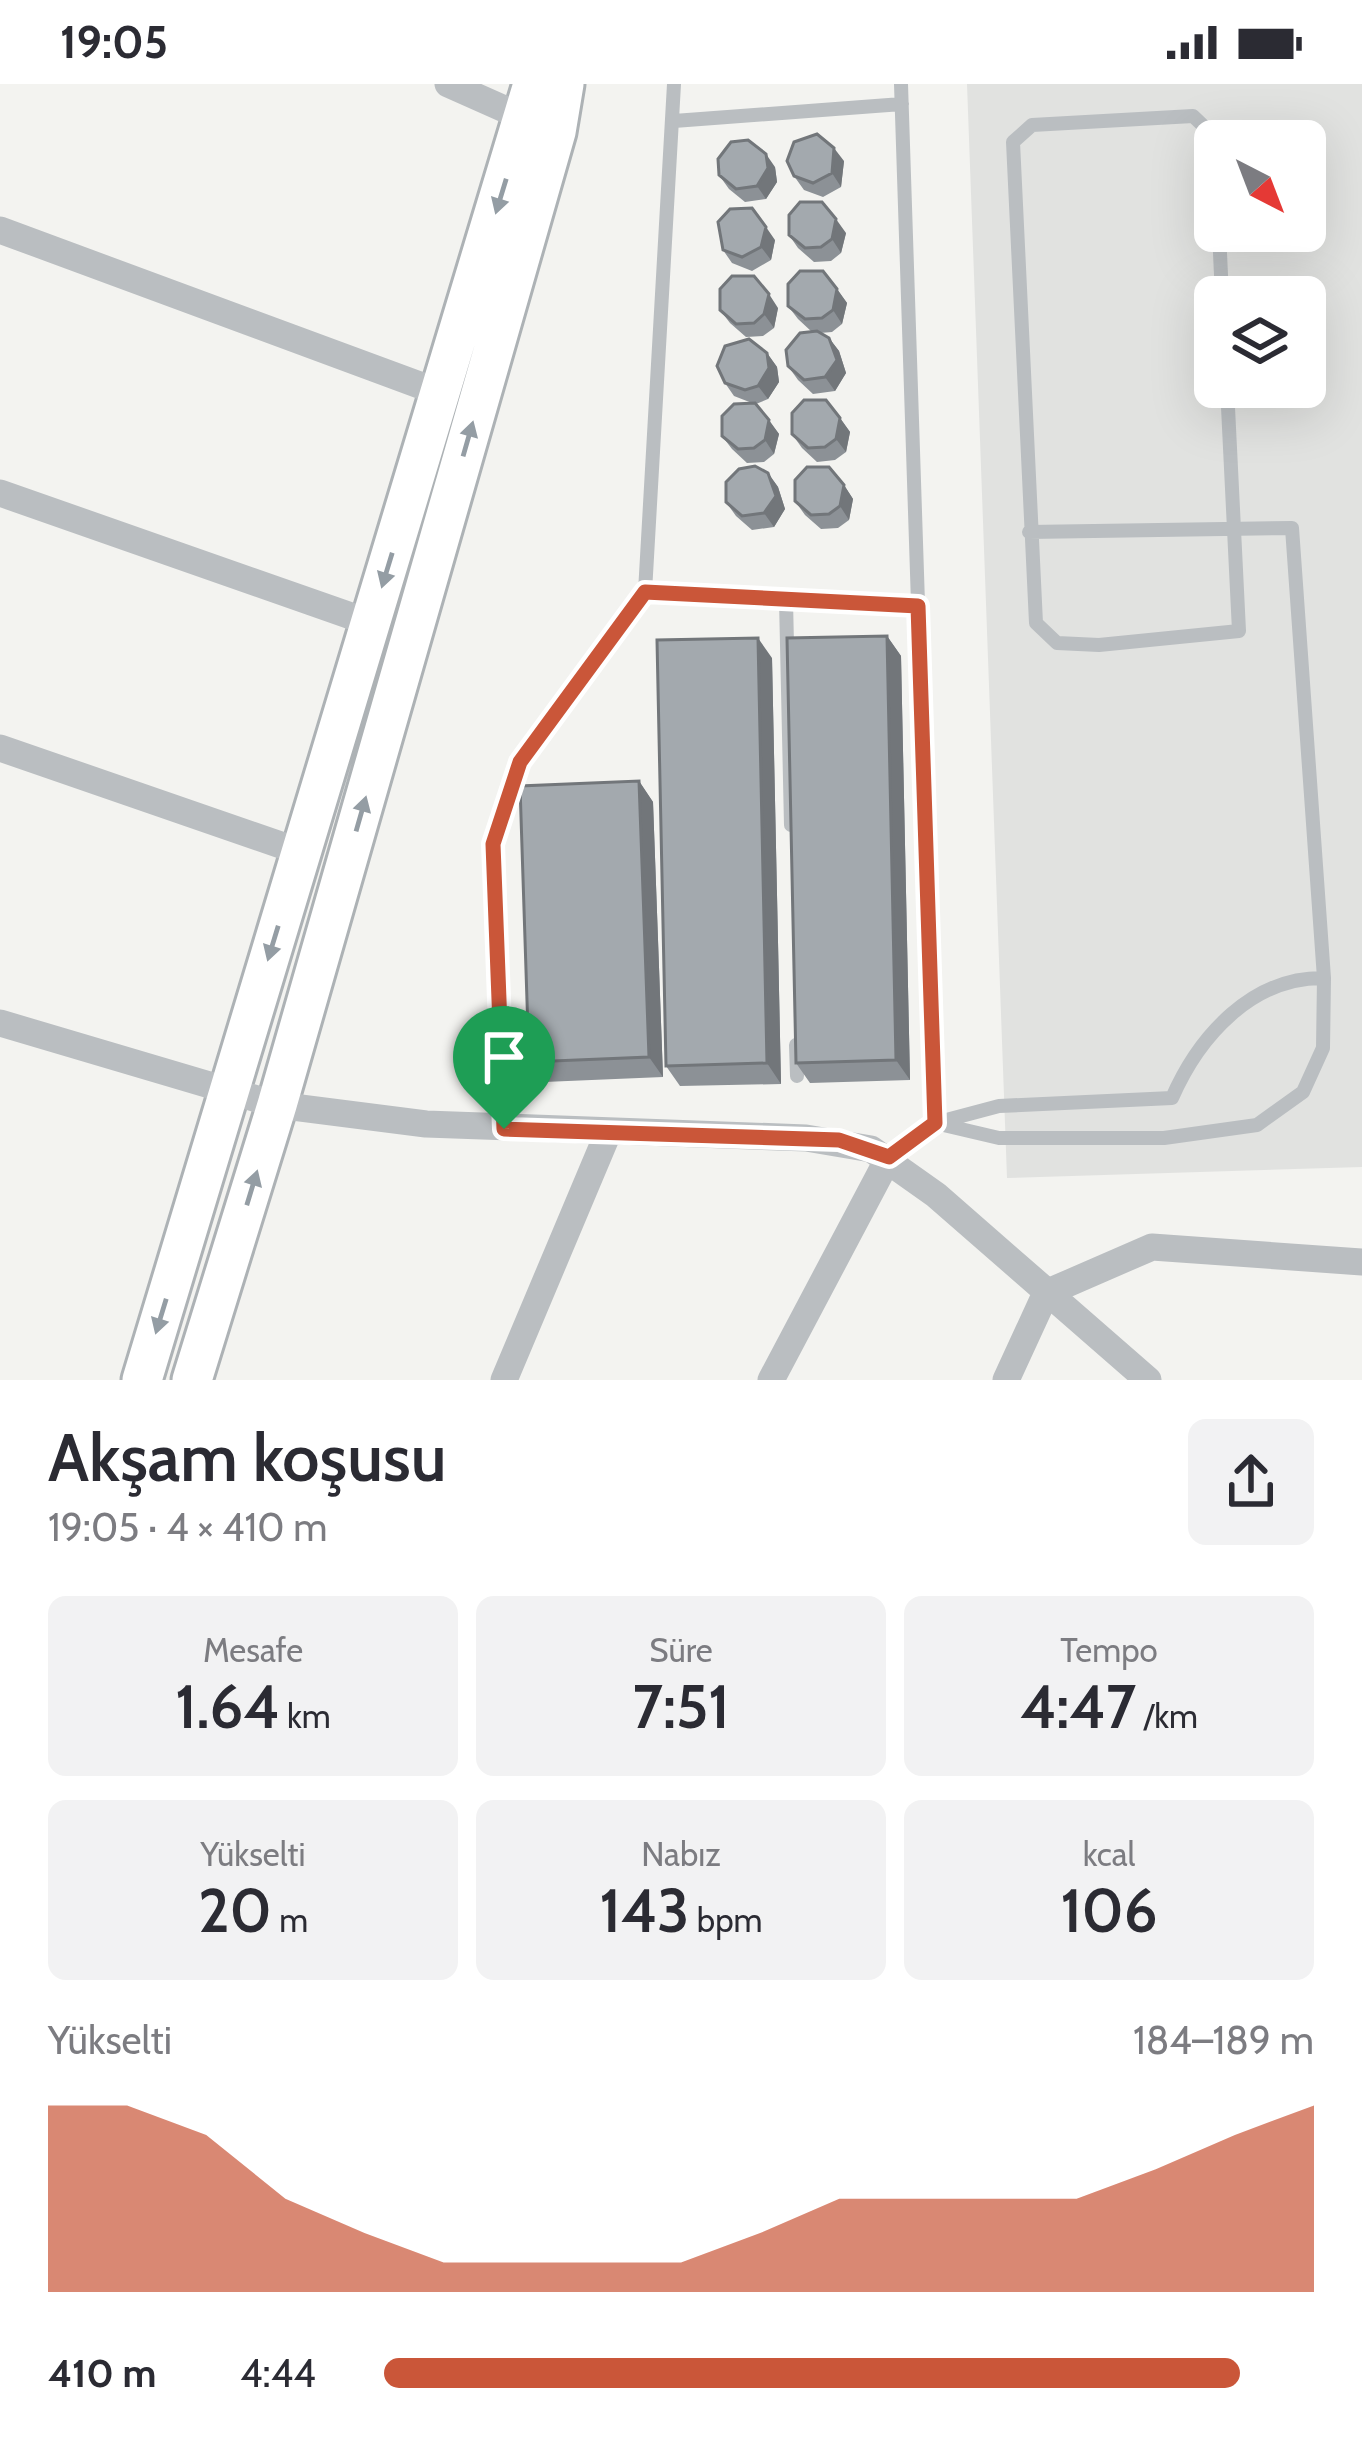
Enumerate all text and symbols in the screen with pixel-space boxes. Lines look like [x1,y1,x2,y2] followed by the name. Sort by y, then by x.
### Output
[60,15,168,69] text: 19:05
[1194,120,1326,252] north arrow
[1194,120,1326,408] map controls
[491,179,509,215] one-way arrow
[1194,276,1326,408] button: layers
[460,420,479,457] one-way arrow
[377,552,395,588] one-way arrow
[353,795,371,832] one-way arrow
[263,925,282,962] one-way arrow
[453,1006,555,1129] pin
[471,1024,537,1090] icon: arrive
[243,1169,262,1206] one-way arrow
[151,1298,169,1335] one-way arrow
[48,1417,446,1498] text: Akşam koşusu
[1188,1419,1314,1545] button: share
[48,1503,328,1551] text: 19:05 · 4 × 410 m
[203,1630,303,1670] text: Mesafe
[649,1630,713,1670] text: Süre
[1060,1630,1158,1670] text: Tempo
[175,1670,280,1743] text: 1.64
[633,1670,730,1743] text: 7:51
[1020,1670,1136,1743] text: 4:47
[280,1696,331,1736] text: km
[1136,1696,1198,1736] text: /km
[201,1834,305,1874] text: Yükselti
[641,1834,721,1874] text: Nabız
[1083,1834,1135,1874] text: kcal
[198,1874,272,1947] text: 20
[600,1874,689,1947] text: 143
[1060,1874,1158,1947] text: 106
[272,1900,308,1940] text: m
[689,1900,762,1940] text: bpm
[48,2016,172,2064] text: Yükselti
[1133,2016,1314,2064] text: 184–189 m
[48,2349,157,2397] text: 410 m
[240,2349,316,2397] text: 4:44

